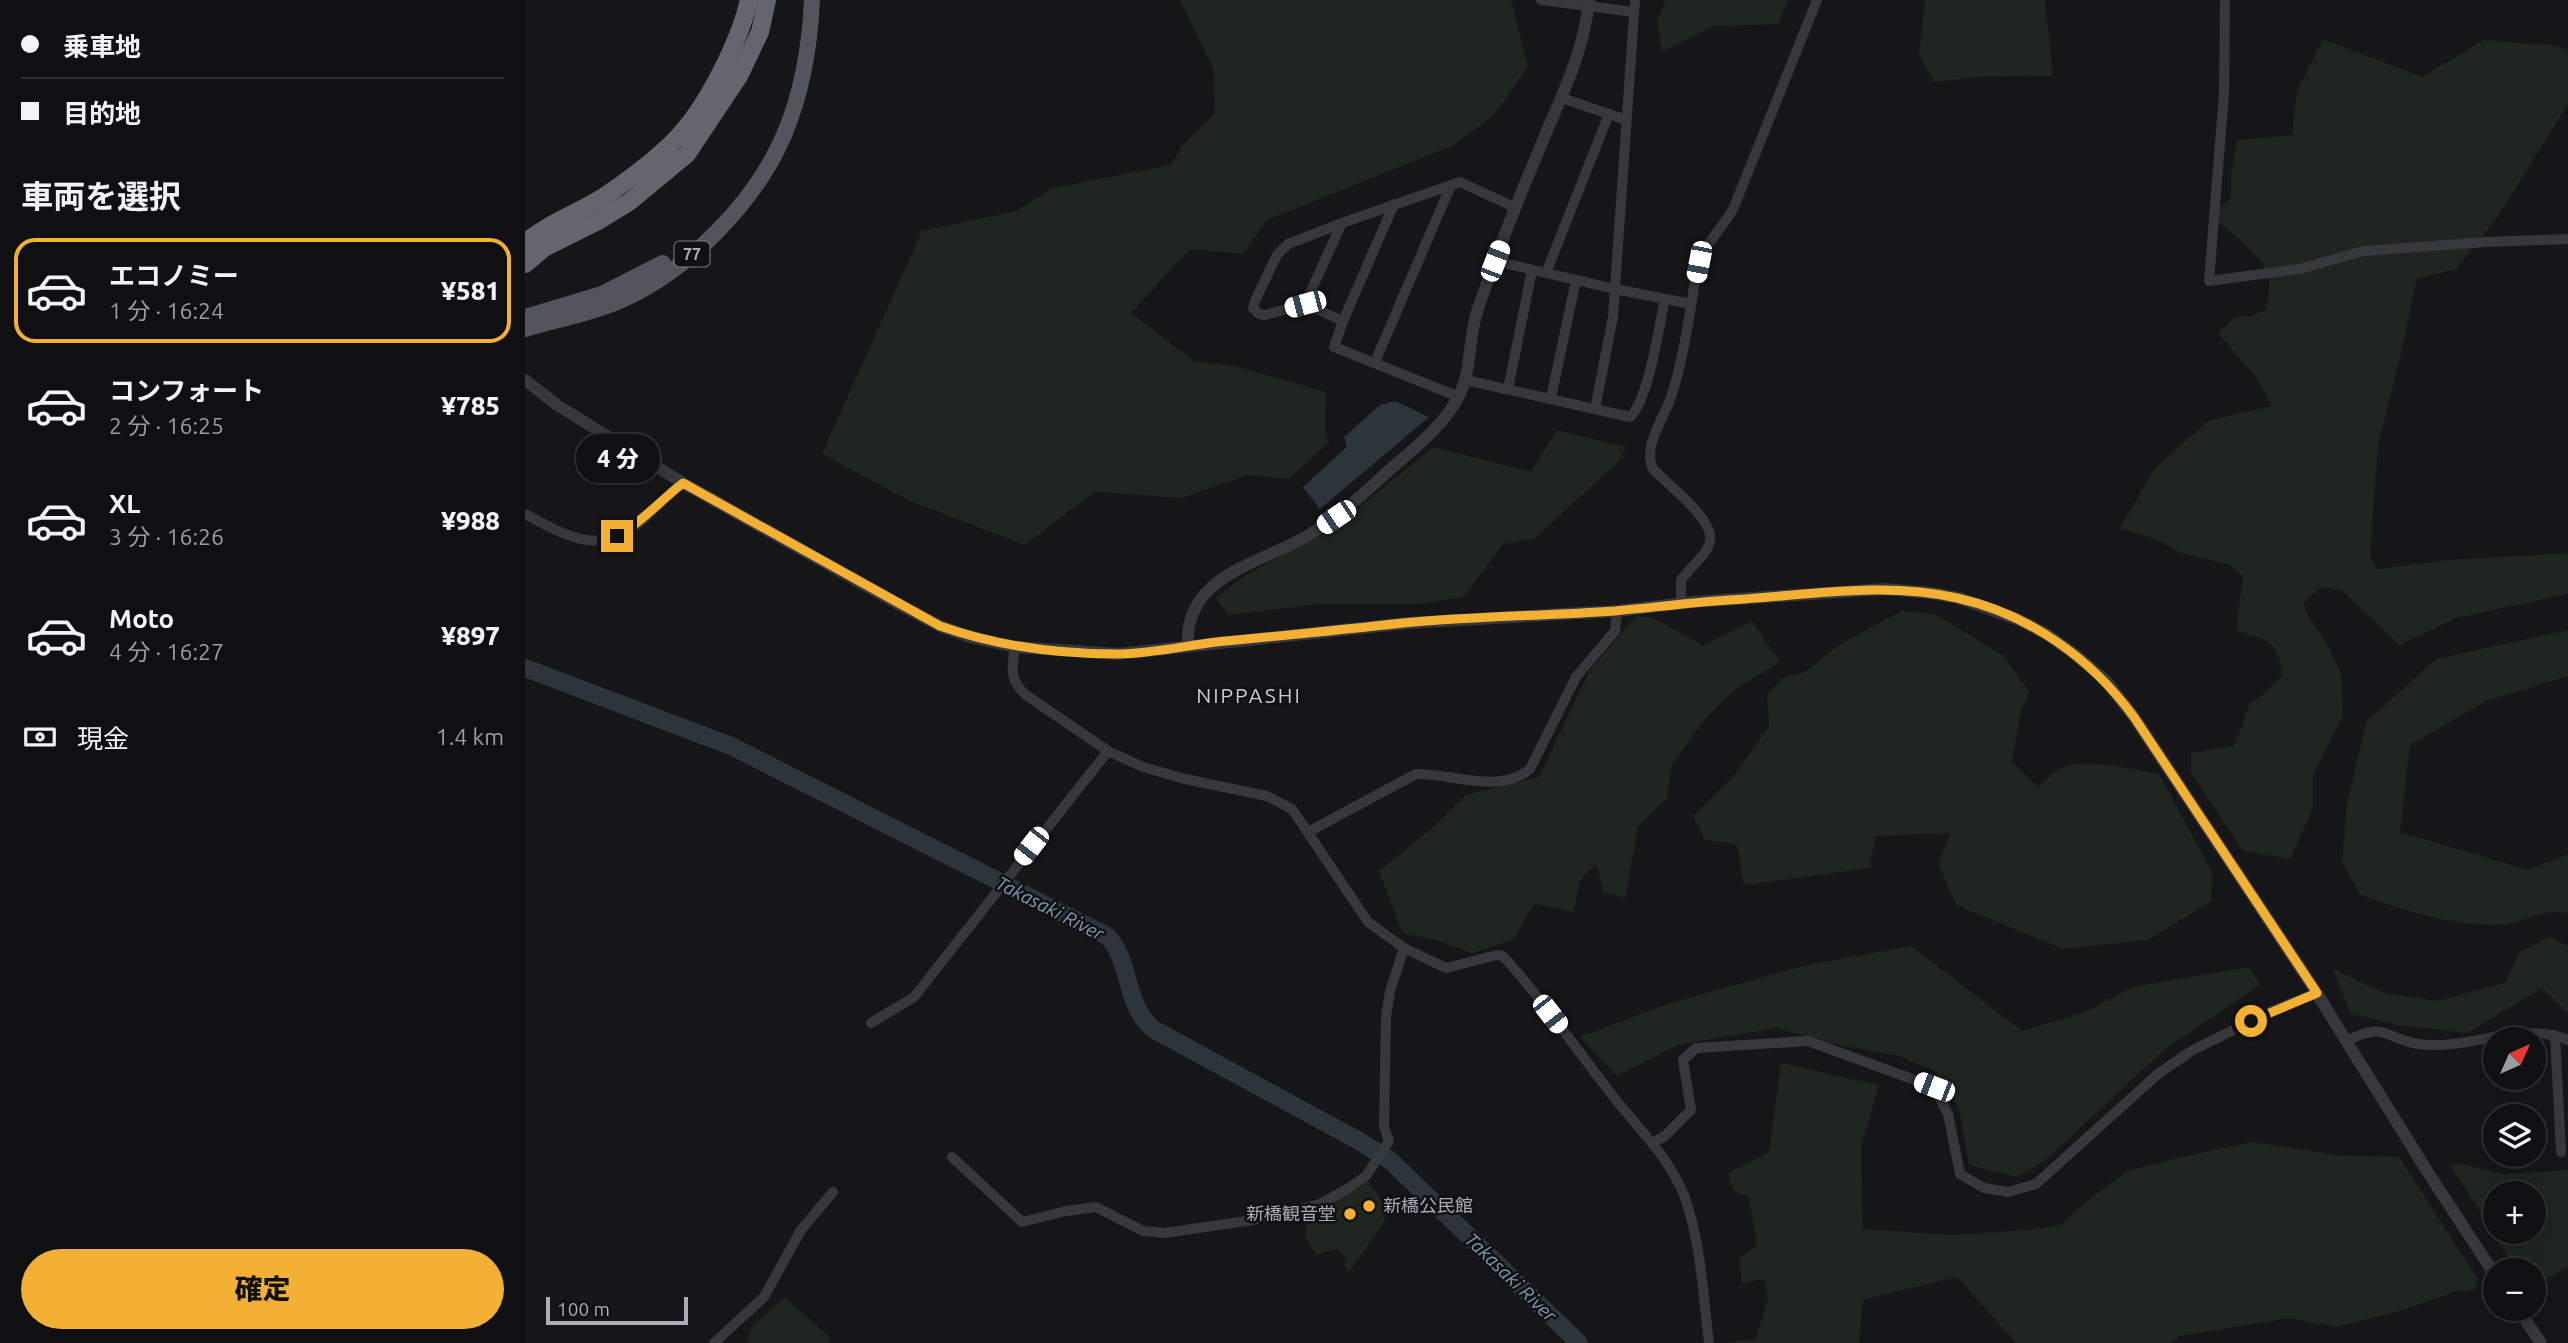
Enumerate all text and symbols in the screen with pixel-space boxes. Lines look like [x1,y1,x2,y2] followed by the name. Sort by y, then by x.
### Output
[63,32,141,61] text: 乗車地
[63,99,141,128] text: 目的地
[21,178,181,214] text: 車両を選択
[1478,238,1513,284] car
[1685,239,1714,285] car
[675,242,709,266] road number: 77
[25,259,88,322] icon: car
[109,261,239,290] text: エコノミー
[441,276,500,305] text: ¥581
[1282,288,1329,320] car
[109,298,224,323] text: 1 分 · 16:24
[25,374,88,437] icon: car
[109,376,264,405] text: コンフォート
[441,391,500,420] text: ¥785
[109,413,224,438] text: 2 分 · 16:25
[575,434,659,484] callout: 4 分
[597,446,639,471] text: 4 分
[25,489,88,552] icon: car
[109,489,140,518] text: XL
[1313,497,1360,537] car
[441,506,500,535] text: ¥988
[601,520,633,552] route end
[109,524,224,549] text: 3 分 · 16:26
[25,604,88,667] icon: car
[109,604,174,633] text: Moto
[441,621,500,650] text: ¥897
[109,639,224,664] text: 4 分 · 16:27
[1196,683,1302,707] district label: NIPPASHI
[21,718,59,756] icon: cash
[77,724,129,753] text: 現金
[436,724,504,749] text: 1.4 km
[1010,823,1053,869] car
[992,871,1108,945] water label: Takasaki River
[1529,991,1572,1037] car
[2235,1005,2267,1037] route start
[2483,1027,2546,1090] north arrow
[2483,1027,2546,1321] map controls
[1911,1070,1958,1104] car
[2483,1104,2546,1167] button: layers
[2483,1181,2546,1244] button: +
[1383,1195,1473,1215] place label: 新橋公民館
[1361,1198,1377,1214] marker: 新橋公民館
[1246,1203,1336,1223] place label: 新橋観音堂
[1342,1206,1358,1222] marker: 新橋観音堂
[1461,1228,1562,1326] water label: Takasaki River
[21,1249,504,1329] button: 確定
[2483,1258,2546,1321] button: −
[546,1294,688,1326] scale bar
[557,1298,610,1320] text: 100 m

